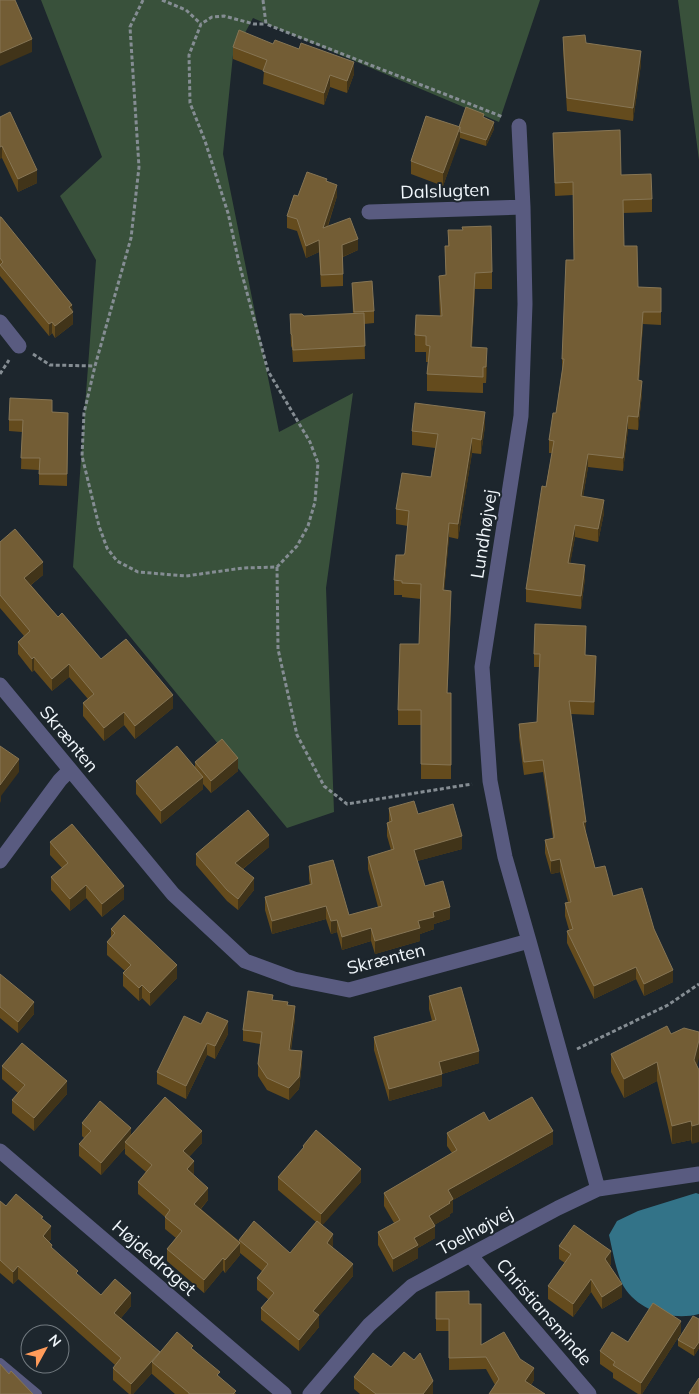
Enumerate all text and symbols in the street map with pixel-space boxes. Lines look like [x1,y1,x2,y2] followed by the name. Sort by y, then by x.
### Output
[400,177,490,204] street label: Dalslugten
[465,488,502,580] street label: Lundhøjvej
[35,701,104,777] street label: Skrænten
[344,938,427,979] street label: Skrænten
[433,1201,517,1260] street label: Toelhøjvej
[108,1215,201,1300] street label: Højdedraget
[492,1253,597,1370] street label: Christiansminde
[20,1324,70,1374] north arrow
[45,1331,65,1350] text: N

